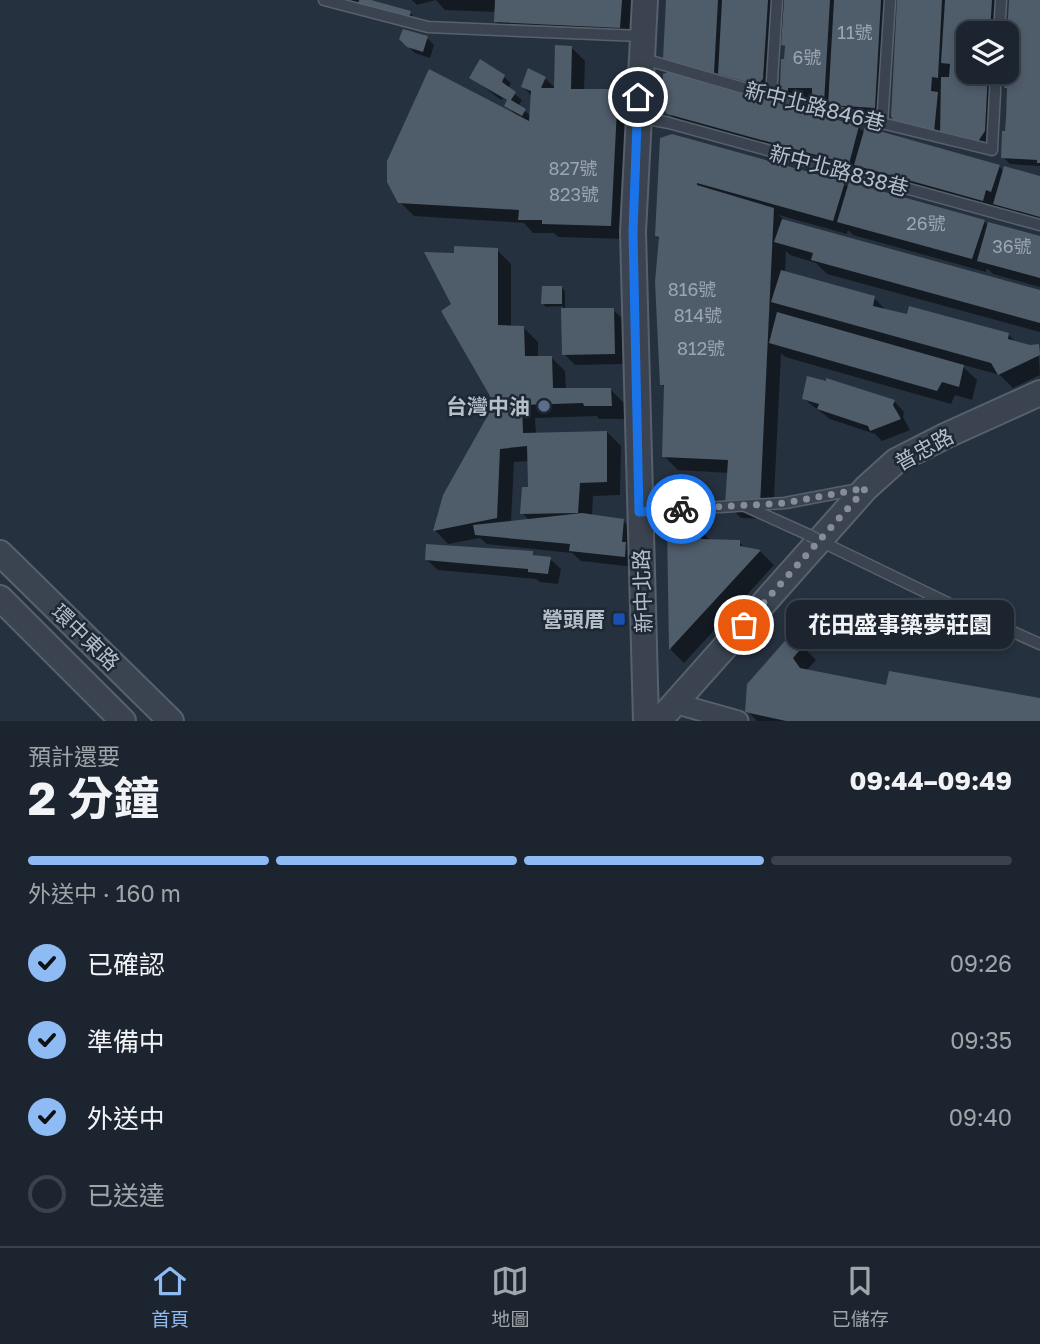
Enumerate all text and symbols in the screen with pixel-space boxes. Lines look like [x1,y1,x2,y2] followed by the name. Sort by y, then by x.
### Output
[837,21,873,43] house number: 11號
[956,21,1019,84] map controls
[956,21,1019,84] button: layers
[793,46,821,68] house number: 6號
[608,67,668,127] pin
[742,76,888,136] street label: 新中北路846巷
[619,78,657,116] icon: home
[767,139,911,201] street label: 新中北路838巷
[549,157,597,179] house number: 827號
[549,183,599,205] house number: 823號
[906,212,946,234] house number: 26號
[992,235,1032,257] house number: 36號
[668,278,716,300] house number: 816號
[674,304,722,326] house number: 814號
[677,337,725,359] house number: 812號
[446,393,530,419] place label: 台灣中油
[536,398,552,414] marker: 台灣中油
[890,422,958,476] street label: 普忠路
[646,474,716,544] courier
[662,490,700,528] icon: bike
[628,549,656,633] street label: 新中北路
[714,595,774,655] pin
[47,598,125,676] street label: 環中東路
[786,600,1014,650] callout: 花田盛事築夢莊園
[542,606,605,632] place label: 營頭厝
[725,606,763,644] icon: bag
[808,610,992,638] text: 花田盛事築夢莊園
[611,611,627,627] marker: 營頭厝
[28,742,120,770] text: 預計還要
[849,765,1012,796] text: 09:44–09:49
[28,770,160,825] text: 2 分鐘
[28,879,181,907] text: 外送中 · 160 m
[28,944,66,982] icon: check
[87,949,165,980] text: 已確認
[950,949,1012,977] text: 09:26
[28,1021,66,1059] icon: check
[87,1026,165,1057] text: 準備中
[950,1026,1012,1054] text: 09:35
[28,1098,66,1136] icon: check
[87,1103,165,1134] text: 外送中
[949,1103,1012,1131] text: 09:40
[87,1180,165,1211] text: 已送達
[151,1262,189,1331] tab: 首頁
[491,1262,530,1331] tab: 地圖
[832,1262,889,1331] tab: 已儲存

